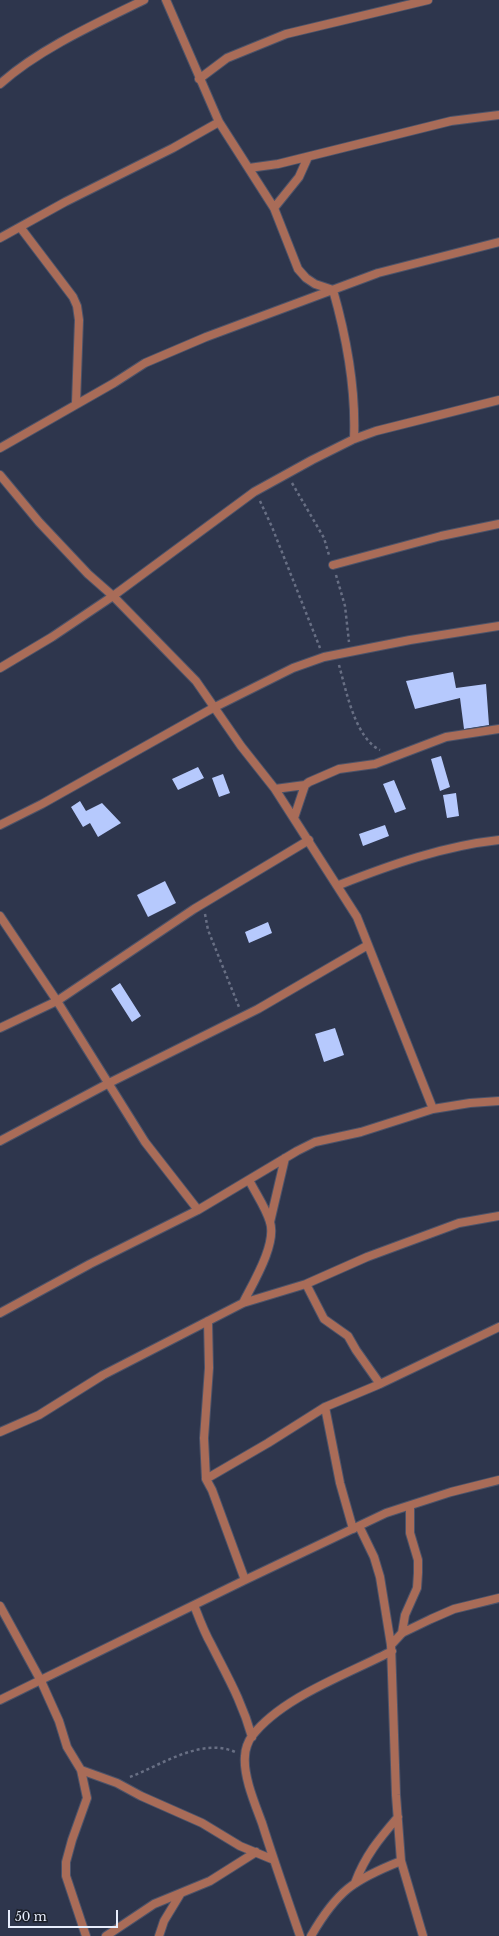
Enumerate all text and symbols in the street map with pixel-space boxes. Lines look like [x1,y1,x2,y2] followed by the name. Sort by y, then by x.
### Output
[10,1902,120,1928] scale bar
[15,1909,47,1924] text: 50 m

